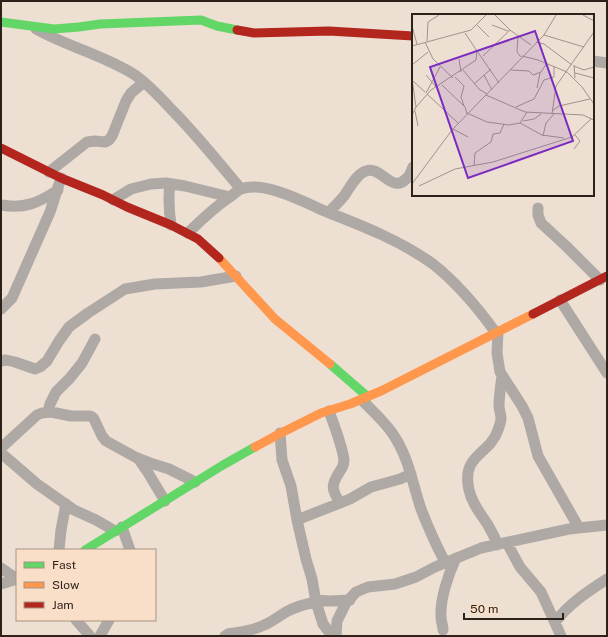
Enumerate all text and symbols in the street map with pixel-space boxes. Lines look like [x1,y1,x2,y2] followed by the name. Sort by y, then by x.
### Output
[412,14,594,196] inset map
[16,549,156,621] legend
[52,558,77,572] text: Fast
[52,578,80,592] text: Slow
[464,595,563,621] scale bar
[52,598,74,612] text: Jam
[470,602,498,616] text: 50 m

